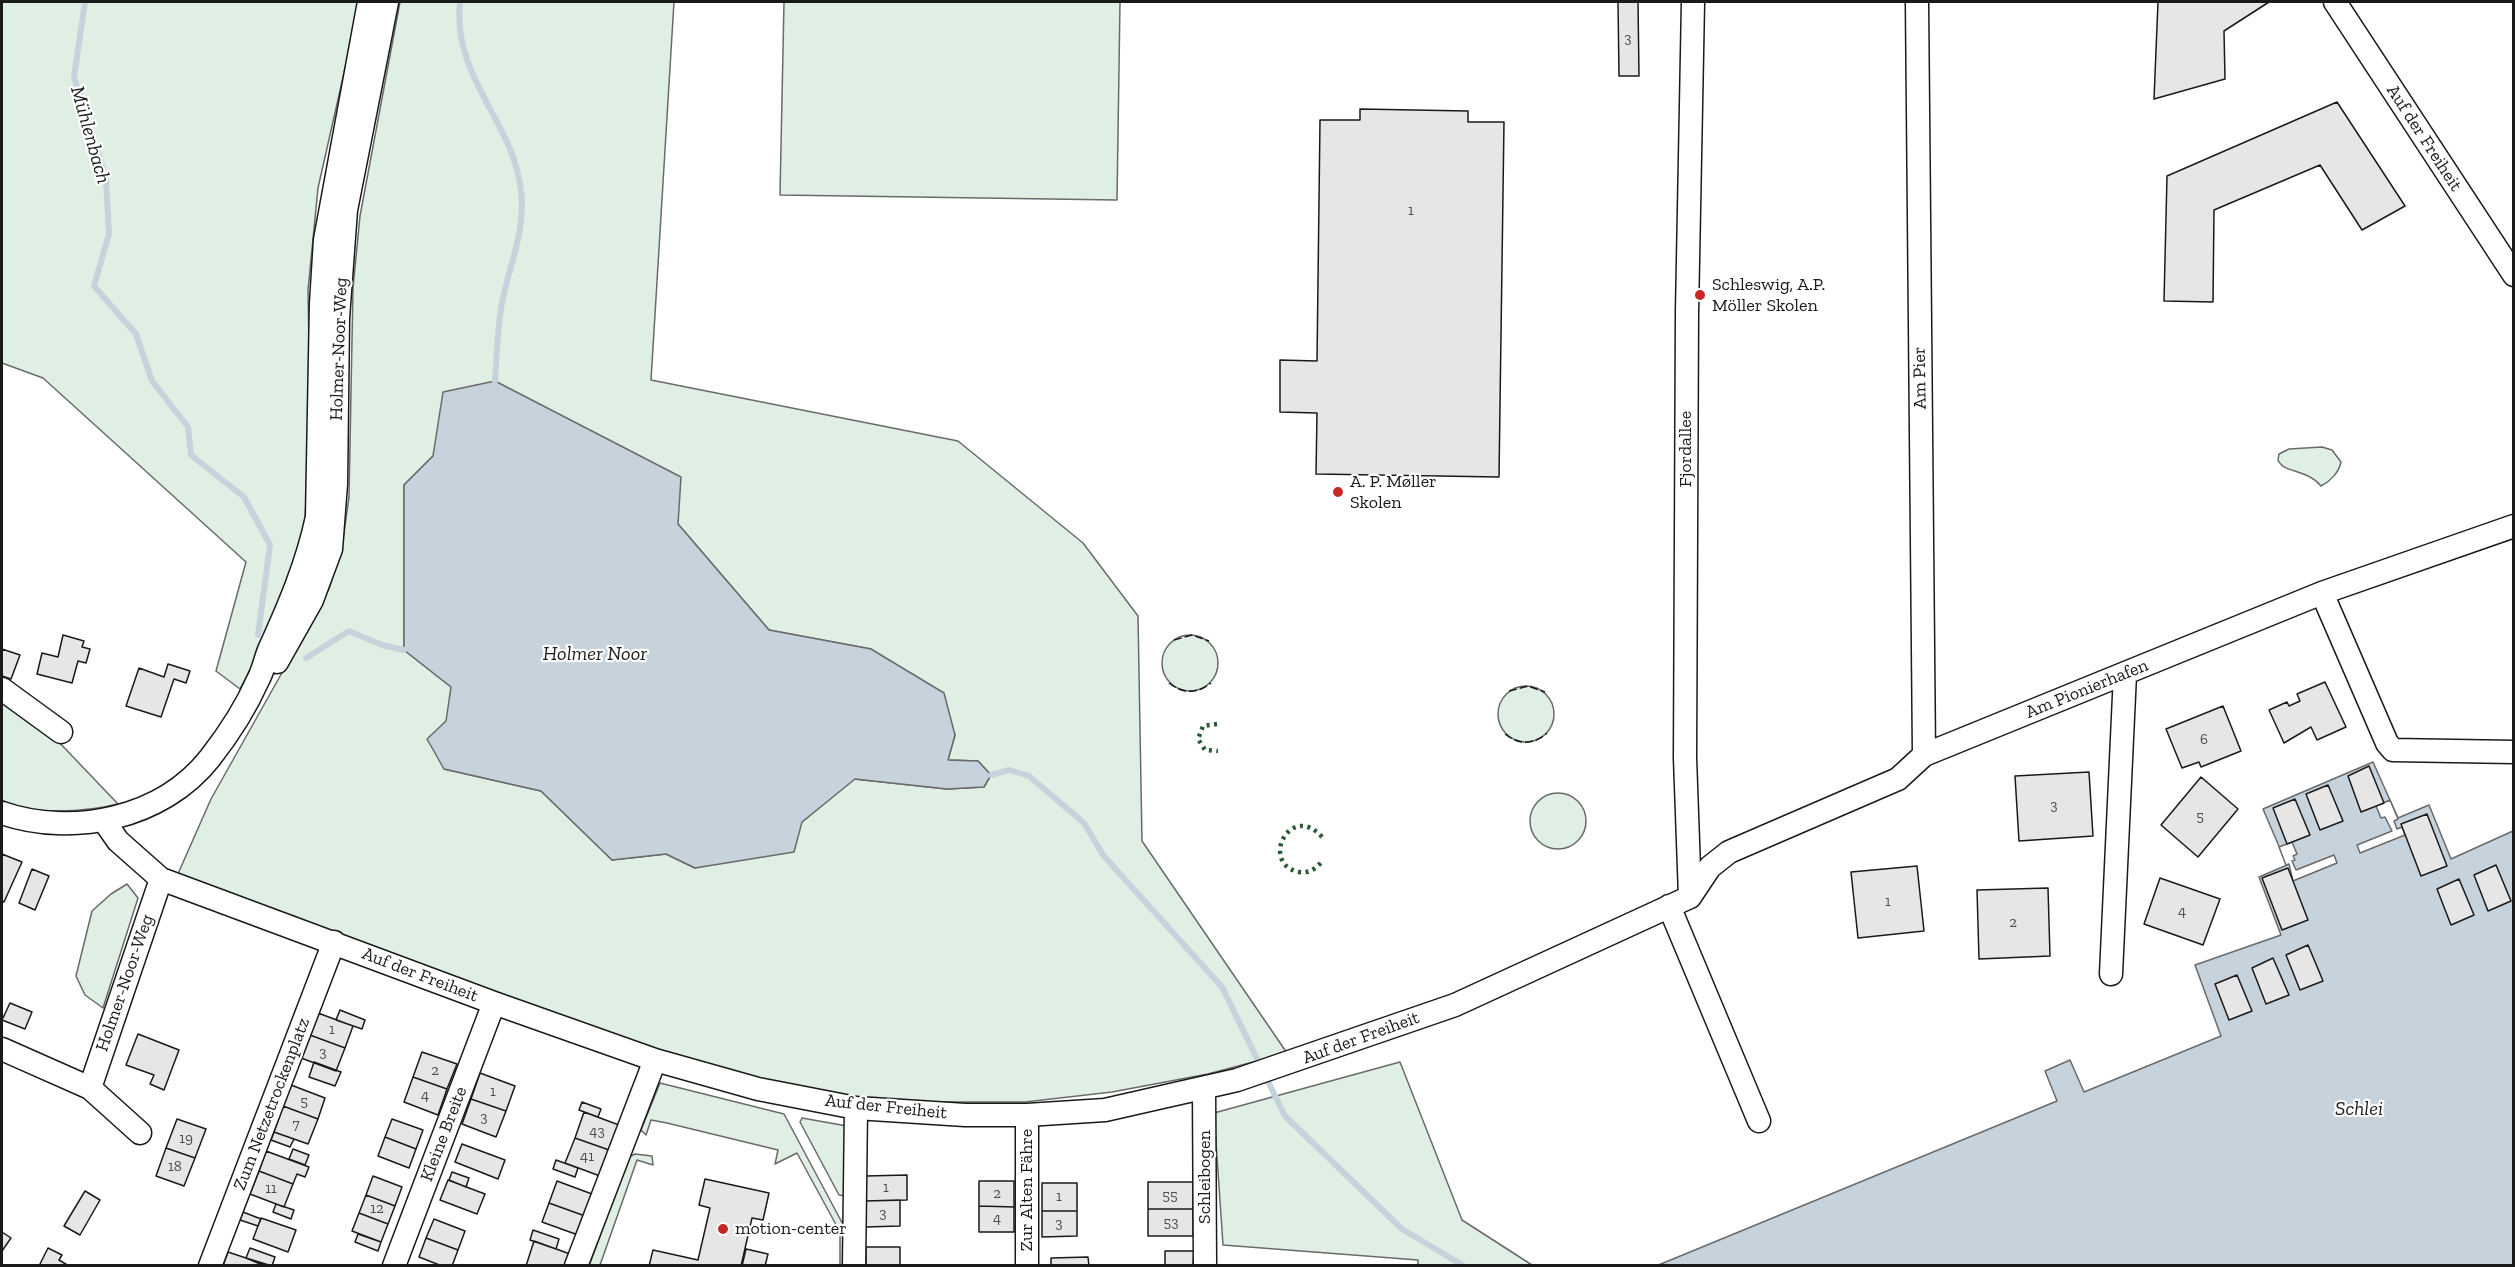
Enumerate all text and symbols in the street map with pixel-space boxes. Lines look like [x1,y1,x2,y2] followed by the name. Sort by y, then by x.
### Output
[1624,30,1632,48] house number: 3
[2382,81,2466,195] street label: Auf der Freiheit
[65,83,115,187] water label: Mühlenbach
[1408,202,1414,220] house number: 1
[1712,274,1825,316] place label: Schleswig, A.P. Möller Skolen
[326,277,352,421] street label: Holmer-Noor-Weg
[1693,288,1707,302] marker: Schleswig, A.P. Möller Skolen
[1909,346,1931,410] street label: Am Pier
[1675,411,1697,487] street label: Fjordallee
[1350,471,1437,514] place label: A. P. Møller Skolen
[1331,485,1345,499] marker: A. P. Møller Skolen
[543,642,647,666] water label: Holmer Noor
[2023,655,2151,723] street label: Am Pionierhafen
[2200,731,2208,749] house number: 6
[2050,797,2058,815] house number: 3
[2196,808,2204,826] house number: 5
[1885,893,1891,911] house number: 1
[2178,903,2186,921] house number: 4
[91,912,159,1054] street label: Holmer-Noor-Weg
[2009,914,2017,932] house number: 2
[359,943,481,1007] street label: Auf der Freiheit
[1300,1007,1422,1069] street label: Auf der Freiheit
[229,1015,315,1193] street label: Zum Netzetrockenplatz
[329,1021,335,1039] house number: 1
[319,1044,327,1062] house number: 3
[431,1062,439,1080] house number: 2
[490,1083,496,1101] house number: 1
[416,1084,472,1184] street label: Kleine Breite
[421,1087,429,1105] house number: 4
[824,1090,948,1124] street label: Auf der Freiheit
[300,1093,308,1111] house number: 5
[2335,1097,2383,1121] water label: Schlei
[480,1109,488,1127] house number: 3
[292,1116,300,1134] house number: 7
[589,1123,605,1141] house number: 43
[1016,1129,1038,1251] street label: Zur Alten Fähre
[179,1130,193,1148] house number: 19
[1194,1130,1216,1224] street label: Schleibogen
[580,1148,594,1166] house number: 41
[168,1158,182,1176] house number: 18
[883,1179,889,1197] house number: 1
[265,1180,277,1198] house number: 11
[993,1185,1001,1203] house number: 2
[1162,1187,1178,1205] house number: 55
[1056,1188,1062,1206] house number: 1
[370,1200,384,1218] house number: 12
[879,1205,887,1223] house number: 3
[993,1210,1001,1228] house number: 4
[1163,1214,1179,1232] house number: 53
[1055,1215,1063,1233] house number: 3
[735,1218,847,1240] place label: motion-center
[716,1222,730,1236] marker: motion-center

